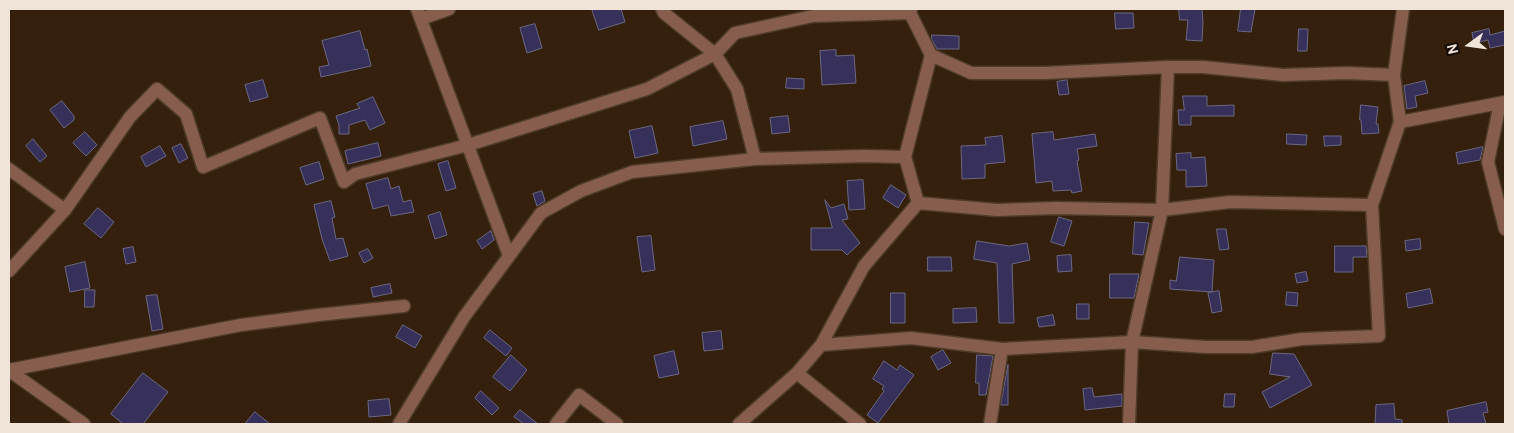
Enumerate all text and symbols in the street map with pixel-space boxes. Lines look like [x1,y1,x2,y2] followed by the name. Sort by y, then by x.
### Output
[1444,20,1494,70] north arrow
[1444,42,1463,56] text: N

